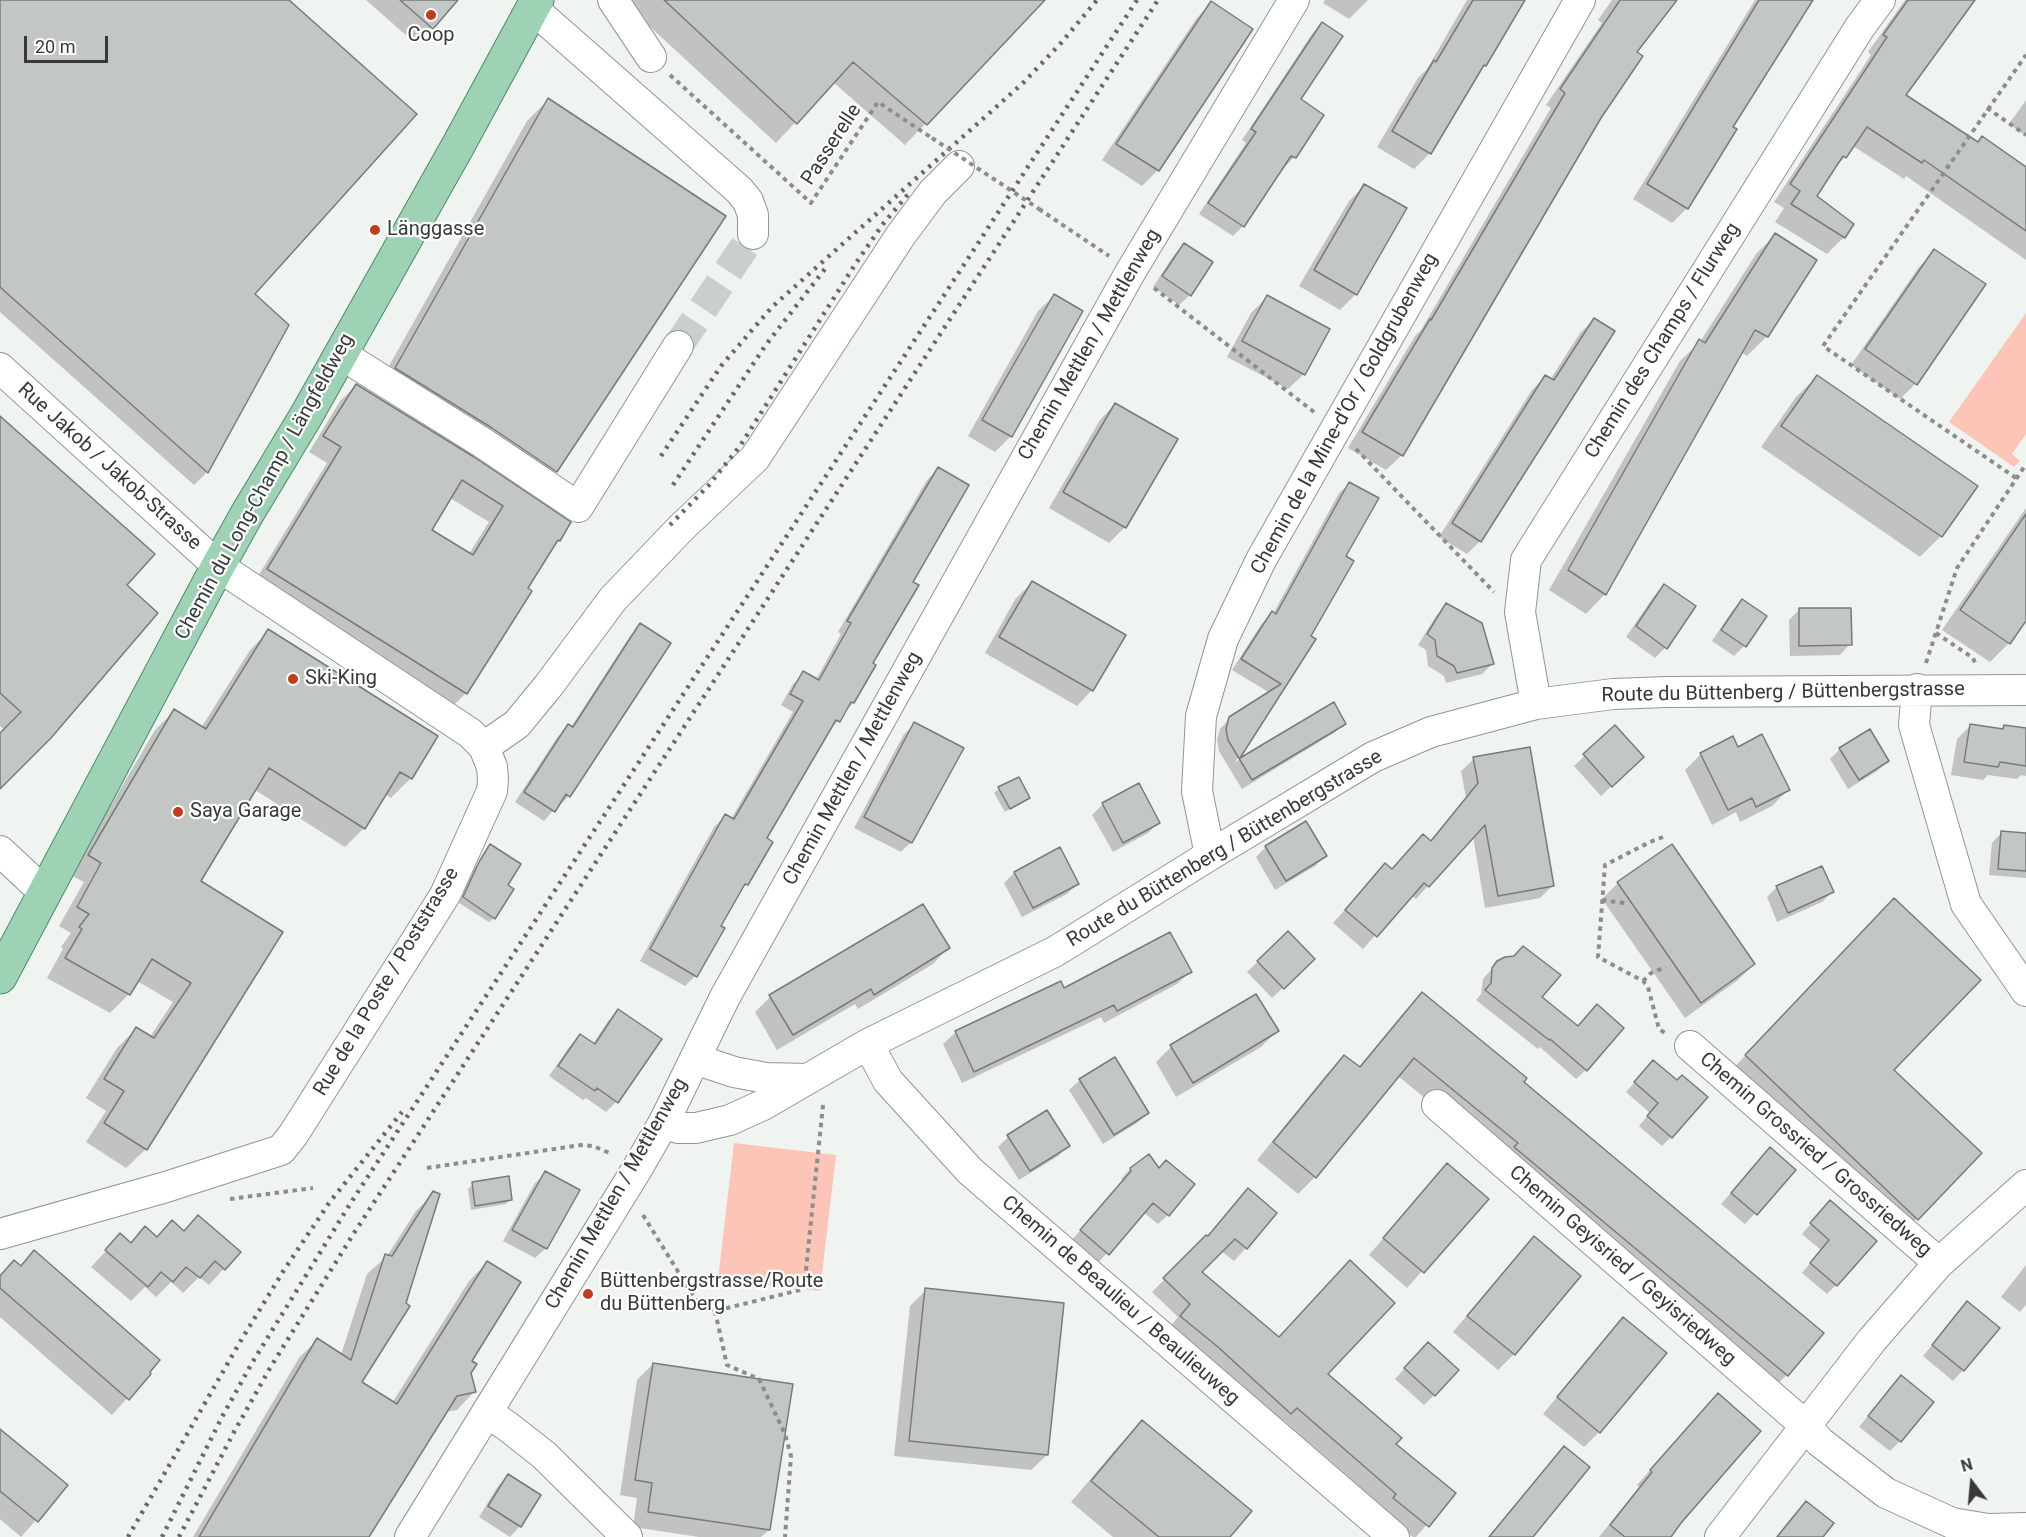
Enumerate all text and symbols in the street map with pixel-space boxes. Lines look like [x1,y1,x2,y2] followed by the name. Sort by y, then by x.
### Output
[424,8,438,22] marker: Coop
[27,24,111,62] scale bar
[407,24,455,48] place label: Coop
[35,36,75,57] text: 20 m
[797,100,867,190] street label: Passerelle
[387,218,484,242] place label: Länggasse
[1580,219,1746,463] street label: Chemin des Champs / Flurweg
[368,223,382,237] marker: Länggasse
[1014,225,1166,465] street label: Chemin Mettlen / Mettlenweg
[1246,249,1444,579] street label: Chemin de la Mine-d'Or / Goldgrubenweg
[171,330,359,644] street label: Chemin du Long-Champ / Längfeldweg
[12,378,206,556] street label: Rue Jakob / Jakob-Strasse
[779,648,927,890] street label: Chemin Mettlen / Mettlenweg
[305,667,377,691] place label: Ski-King
[286,672,300,686] marker: Ski-King
[1601,678,1965,708] street label: Route du Büttenberg / Büttenbergstrasse
[1063,745,1387,953] street label: Route du Büttenberg / Büttenbergstrasse
[190,800,301,824] place label: Saya Garage
[171,805,185,819] marker: Saya Garage
[309,863,465,1101] street label: Rue de la Poste / Poststrasse
[1694,1048,1936,1262] street label: Chemin Grossried / Grossriedweg
[541,1074,693,1314] street label: Chemin Mettlen / Mettlenweg
[1504,1161,1740,1371] street label: Chemin Geyisried / Geyisriedweg
[996,1191,1244,1411] street label: Chemin de Beaulieu / Beaulieuweg
[600,1270,823,1317] place label: Büttenbergstrasse/Route du Büttenberg
[581,1287,595,1301] marker: Büttenbergstrasse/Route du Büttenberg
[1942,1453,2002,1513] north arrow
[1959,1455,1975,1476] text: N

